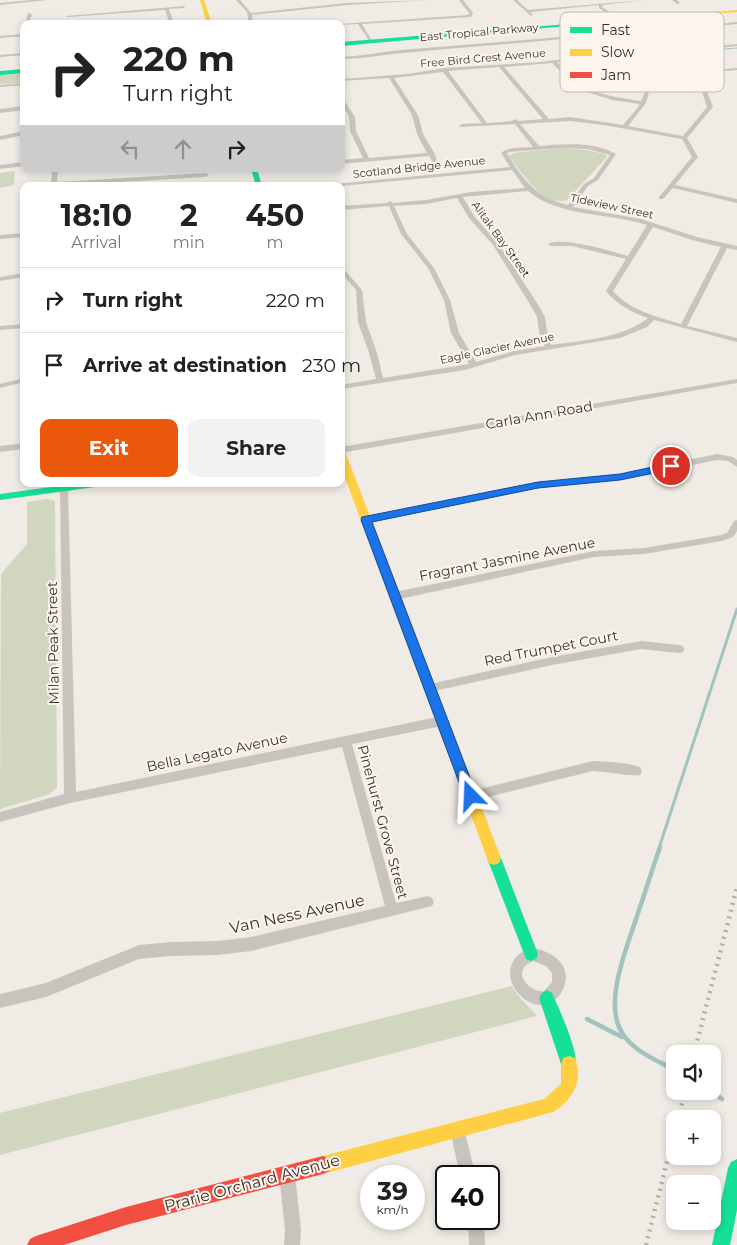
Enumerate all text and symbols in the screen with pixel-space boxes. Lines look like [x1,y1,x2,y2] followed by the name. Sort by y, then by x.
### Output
[560,12,724,92] legend
[419,20,539,44] street label: East Tropical Parkway
[601,21,631,39] text: Fast
[123,37,235,80] text: 220 m
[40,40,105,105] icon: right
[601,43,635,61] text: Slow
[420,46,547,70] street label: Free Bird Crest Avenue
[600,66,631,84] text: Jam
[123,80,233,107] text: Turn right
[116,135,144,163] icon: left
[169,135,197,163] icon: ahead
[222,135,250,163] icon: right
[352,153,486,181] street label: Scotland Bridge Avenue
[569,190,655,222] street label: Tideview Street
[61,197,132,234] text: 18:10
[180,197,198,234] text: 2
[246,197,304,234] text: 450
[469,198,534,280] street label: Alitak Bay Street
[71,233,122,252] text: Arrival
[173,233,205,252] text: min
[266,233,283,252] text: m
[40,286,68,314] icon: right
[83,289,183,312] text: Turn right
[266,289,325,312] text: 220 m
[439,329,556,367] street label: Eagle Glacier Avenue
[40,351,68,379] icon: arrive
[83,354,287,377] text: Arrive at destination
[302,354,361,377] text: 230 m
[484,397,594,433] street label: Carla Ann Road
[40,419,178,477] button: Exit
[188,419,325,477] button: Share
[650,445,692,487] pin
[657,452,685,480] icon: arrive
[417,533,597,585] street label: Fragrant Jasmine Avenue
[43,581,63,705] street label: Milan Peak Street
[483,626,620,670] street label: Red Trumpet Court
[145,728,289,776] street label: Bella Legato Avenue
[354,743,412,901] street label: Pinehurst Grove Street
[444,769,496,821] position arrow
[228,890,366,938] street label: Van Ness Avenue
[666,1045,721,1230] map controls
[666,1045,721,1100] button: sound
[666,1110,721,1165] button: +
[162,1150,342,1216] street label: Prarie Orchard Avenue
[435,1165,500,1230] speed limit sign: 40
[666,1175,721,1230] button: −
[377,1176,408,1206] text: 39
[376,1202,409,1217] text: km/h

